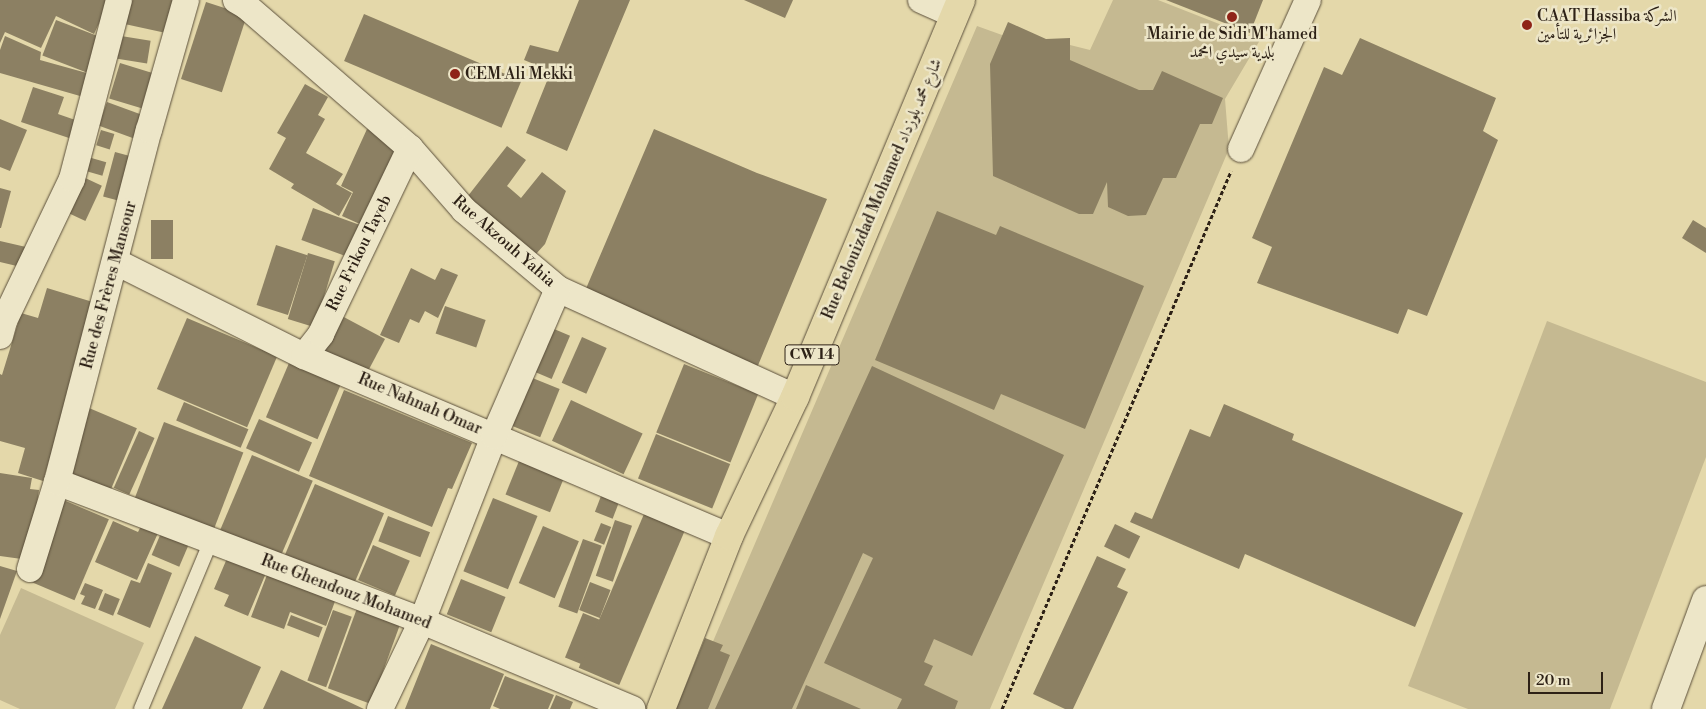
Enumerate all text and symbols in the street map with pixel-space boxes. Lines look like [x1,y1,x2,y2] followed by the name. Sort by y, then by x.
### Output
[1537,6,1677,44] place label: CAAT Hassiba الشركة الجزائرية للتأمين
[1226,11,1238,23] marker: Mairie de Sidi M'hamed بلدية سيدي امحمد
[1521,19,1533,31] marker: CAAT Hassiba الشركة الجزائرية للتأمين
[1147,24,1317,62] place label: Mairie de Sidi M'hamed بلدية سيدي امحمد
[818,56,946,322] street label: Rue Belouizdad Mohamed شارع محمد بلوزداد
[465,64,573,84] place label: CEM Ali Mekki
[449,68,461,80] marker: CEM Ali Mekki
[449,191,559,291] street label: Rue Akzouh Yahia
[323,192,395,314] street label: Rue Frikou Tayeb
[77,199,141,371] street label: Rue des Frères Mansour
[784,342,840,368] road number: CW 14
[355,369,485,439] street label: Rue Nahnah Omar
[258,551,434,633] street label: Rue Ghendouz Mohamed
[1531,662,1606,694] scale bar
[1536,671,1571,690] text: 20 m

